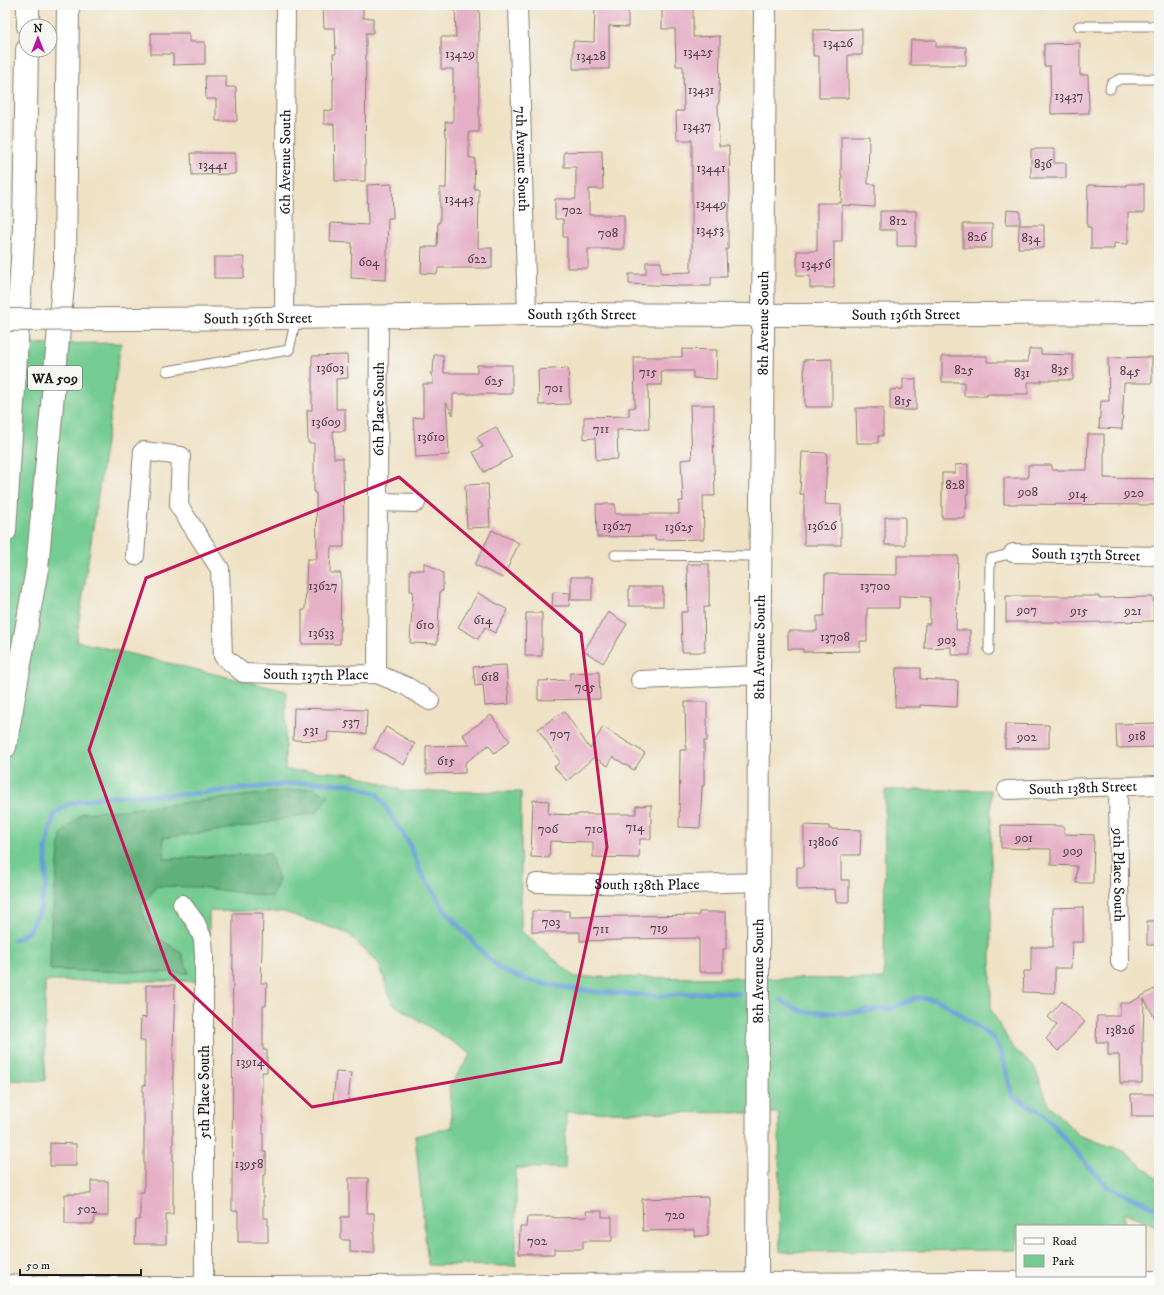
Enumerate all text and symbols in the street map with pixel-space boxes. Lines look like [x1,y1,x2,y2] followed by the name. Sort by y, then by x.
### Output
[18,18,58,58] north arrow
[33,22,43,36] text: N
[823,35,854,51] house number: 13426
[683,44,713,60] house number: 13425
[445,46,475,62] house number: 13429
[576,48,606,64] house number: 13428
[688,82,715,98] house number: 13431
[1055,88,1084,104] house number: 13437
[511,106,533,212] street label: 7th Avenue South
[276,109,295,215] street label: 6th Avenue South
[683,118,712,134] house number: 13437
[1034,156,1053,172] house number: 836
[198,157,228,173] house number: 13441
[696,160,726,176] house number: 13441
[444,191,474,207] house number: 13443
[695,196,727,212] house number: 13449
[562,202,583,218] house number: 702
[889,213,907,229] house number: 812
[696,222,724,238] house number: 13453
[598,225,618,241] house number: 708
[967,229,988,245] house number: 826
[1022,230,1041,246] house number: 834
[467,251,487,267] house number: 622
[358,254,380,270] house number: 604
[801,256,832,272] house number: 13456
[754,270,773,376] street label: 8th Avenue South
[528,305,637,324] street label: South 136th Street
[852,305,961,325] street label: South 136th Street
[204,309,313,329] street label: South 136th Street
[316,360,344,376] house number: 13603
[1051,361,1069,377] house number: 835
[369,362,389,456] street label: 6th Place South
[954,362,974,378] house number: 825
[1120,363,1141,379] house number: 845
[639,364,658,380] house number: 715
[1014,365,1030,381] house number: 831
[28,366,82,390] road number: WA 509
[484,373,504,389] house number: 625
[545,380,564,396] house number: 701
[894,393,912,409] house number: 815
[311,414,341,430] house number: 13609
[593,421,609,437] house number: 711
[417,429,445,445] house number: 13610
[945,477,965,493] house number: 828
[1017,484,1038,500] house number: 908
[1123,485,1144,501] house number: 920
[1068,486,1088,502] house number: 914
[602,518,632,534] house number: 13627
[807,518,838,534] house number: 13626
[664,519,694,535] house number: 13625
[1031,544,1141,566] street label: South 137th Street
[308,578,338,594] house number: 13627
[860,578,890,594] house number: 13700
[750,594,770,700] street label: 8th Avenue South
[1016,602,1037,618] house number: 907
[1069,603,1088,619] house number: 915
[1123,603,1142,619] house number: 921
[474,612,493,628] house number: 614
[416,617,434,633] house number: 610
[308,625,334,641] house number: 13633
[820,629,850,645] house number: 13708
[937,632,956,648] house number: 903
[263,665,369,685] street label: South 137th Place
[481,669,499,685] house number: 618
[575,679,596,695] house number: 705
[342,714,360,730] house number: 537
[303,722,319,738] house number: 531
[550,726,570,742] house number: 707
[1127,728,1146,744] house number: 918
[1016,729,1038,745] house number: 902
[437,753,455,769] house number: 615
[1028,777,1138,799] street label: South 138th Street
[625,819,645,835] house number: 714
[538,821,560,837] house number: 706
[585,821,603,837] house number: 710
[1108,827,1129,922] street label: 9th Place South
[1014,830,1033,846] house number: 901
[808,834,839,850] house number: 13806
[1062,843,1083,859] house number: 909
[594,875,700,895] street label: South 138th Place
[542,914,560,930] house number: 703
[749,918,768,1024] street label: 8th Avenue South
[650,920,668,936] house number: 719
[593,921,609,937] house number: 711
[1105,1022,1136,1038] house number: 13826
[195,1045,214,1139] street label: 5th Place South
[236,1054,265,1070] house number: 13914
[234,1156,264,1172] house number: 13958
[77,1201,98,1217] house number: 502
[665,1207,685,1223] house number: 720
[1016,1225,1146,1277] legend
[527,1233,548,1249] house number: 702
[1052,1234,1077,1249] text: Road
[20,1251,141,1277] scale bar
[1052,1254,1074,1269] text: Park
[26,1258,50,1273] text: 50 m

